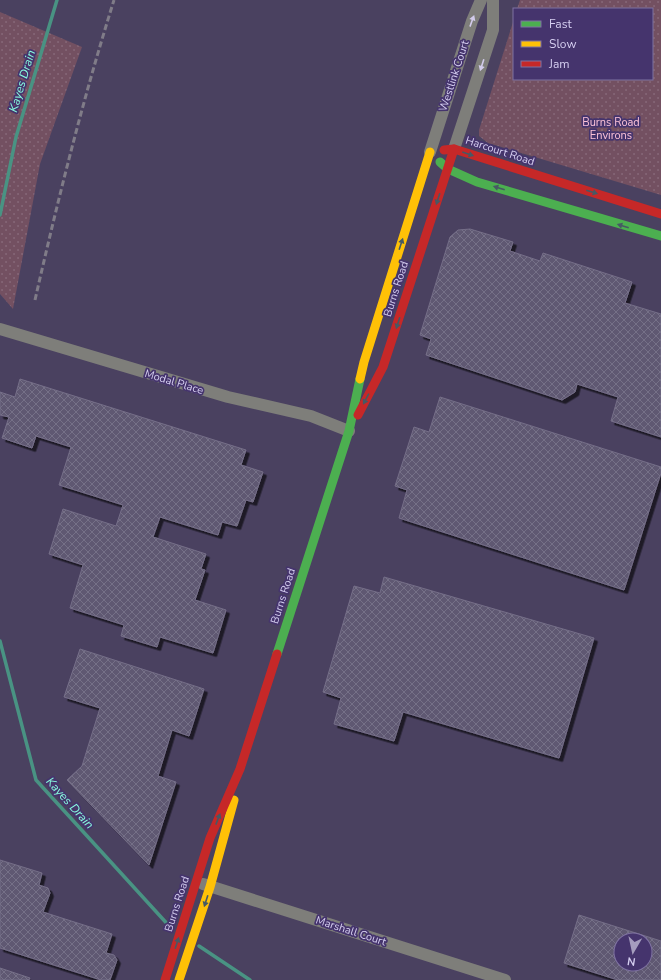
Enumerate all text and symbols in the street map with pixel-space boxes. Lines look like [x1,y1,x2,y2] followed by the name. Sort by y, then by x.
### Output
[513,8,653,80] legend
[469,15,475,27] one-way arrow
[549,16,572,32] text: Fast
[549,36,577,52] text: Slow
[435,38,473,114] street label: Westlink Court
[5,48,39,114] water label: Kayes Drain
[548,56,570,72] text: Jam
[478,60,484,72] one-way arrow
[582,115,640,143] park label: Burns Road Environs
[464,133,536,169] street label: Harcourt Road
[463,151,475,157] one-way arrow
[493,185,505,191] one-way arrow
[587,189,599,195] one-way arrow
[435,194,441,206] one-way arrow
[617,223,629,229] one-way arrow
[398,238,404,250] one-way arrow
[380,259,412,319] street label: Burns Road
[395,317,401,329] one-way arrow
[143,366,205,398] street label: Modal Place
[363,393,370,405] one-way arrow
[267,566,299,626] street label: Burns Road
[43,774,98,832] water label: Kayes Drain
[215,813,221,825] one-way arrow
[161,874,193,934] street label: Burns Road
[203,895,209,907] one-way arrow
[314,913,388,949] street label: Marshall Court
[613,932,653,972] north arrow
[174,936,180,948] one-way arrow
[626,953,637,969] text: N

